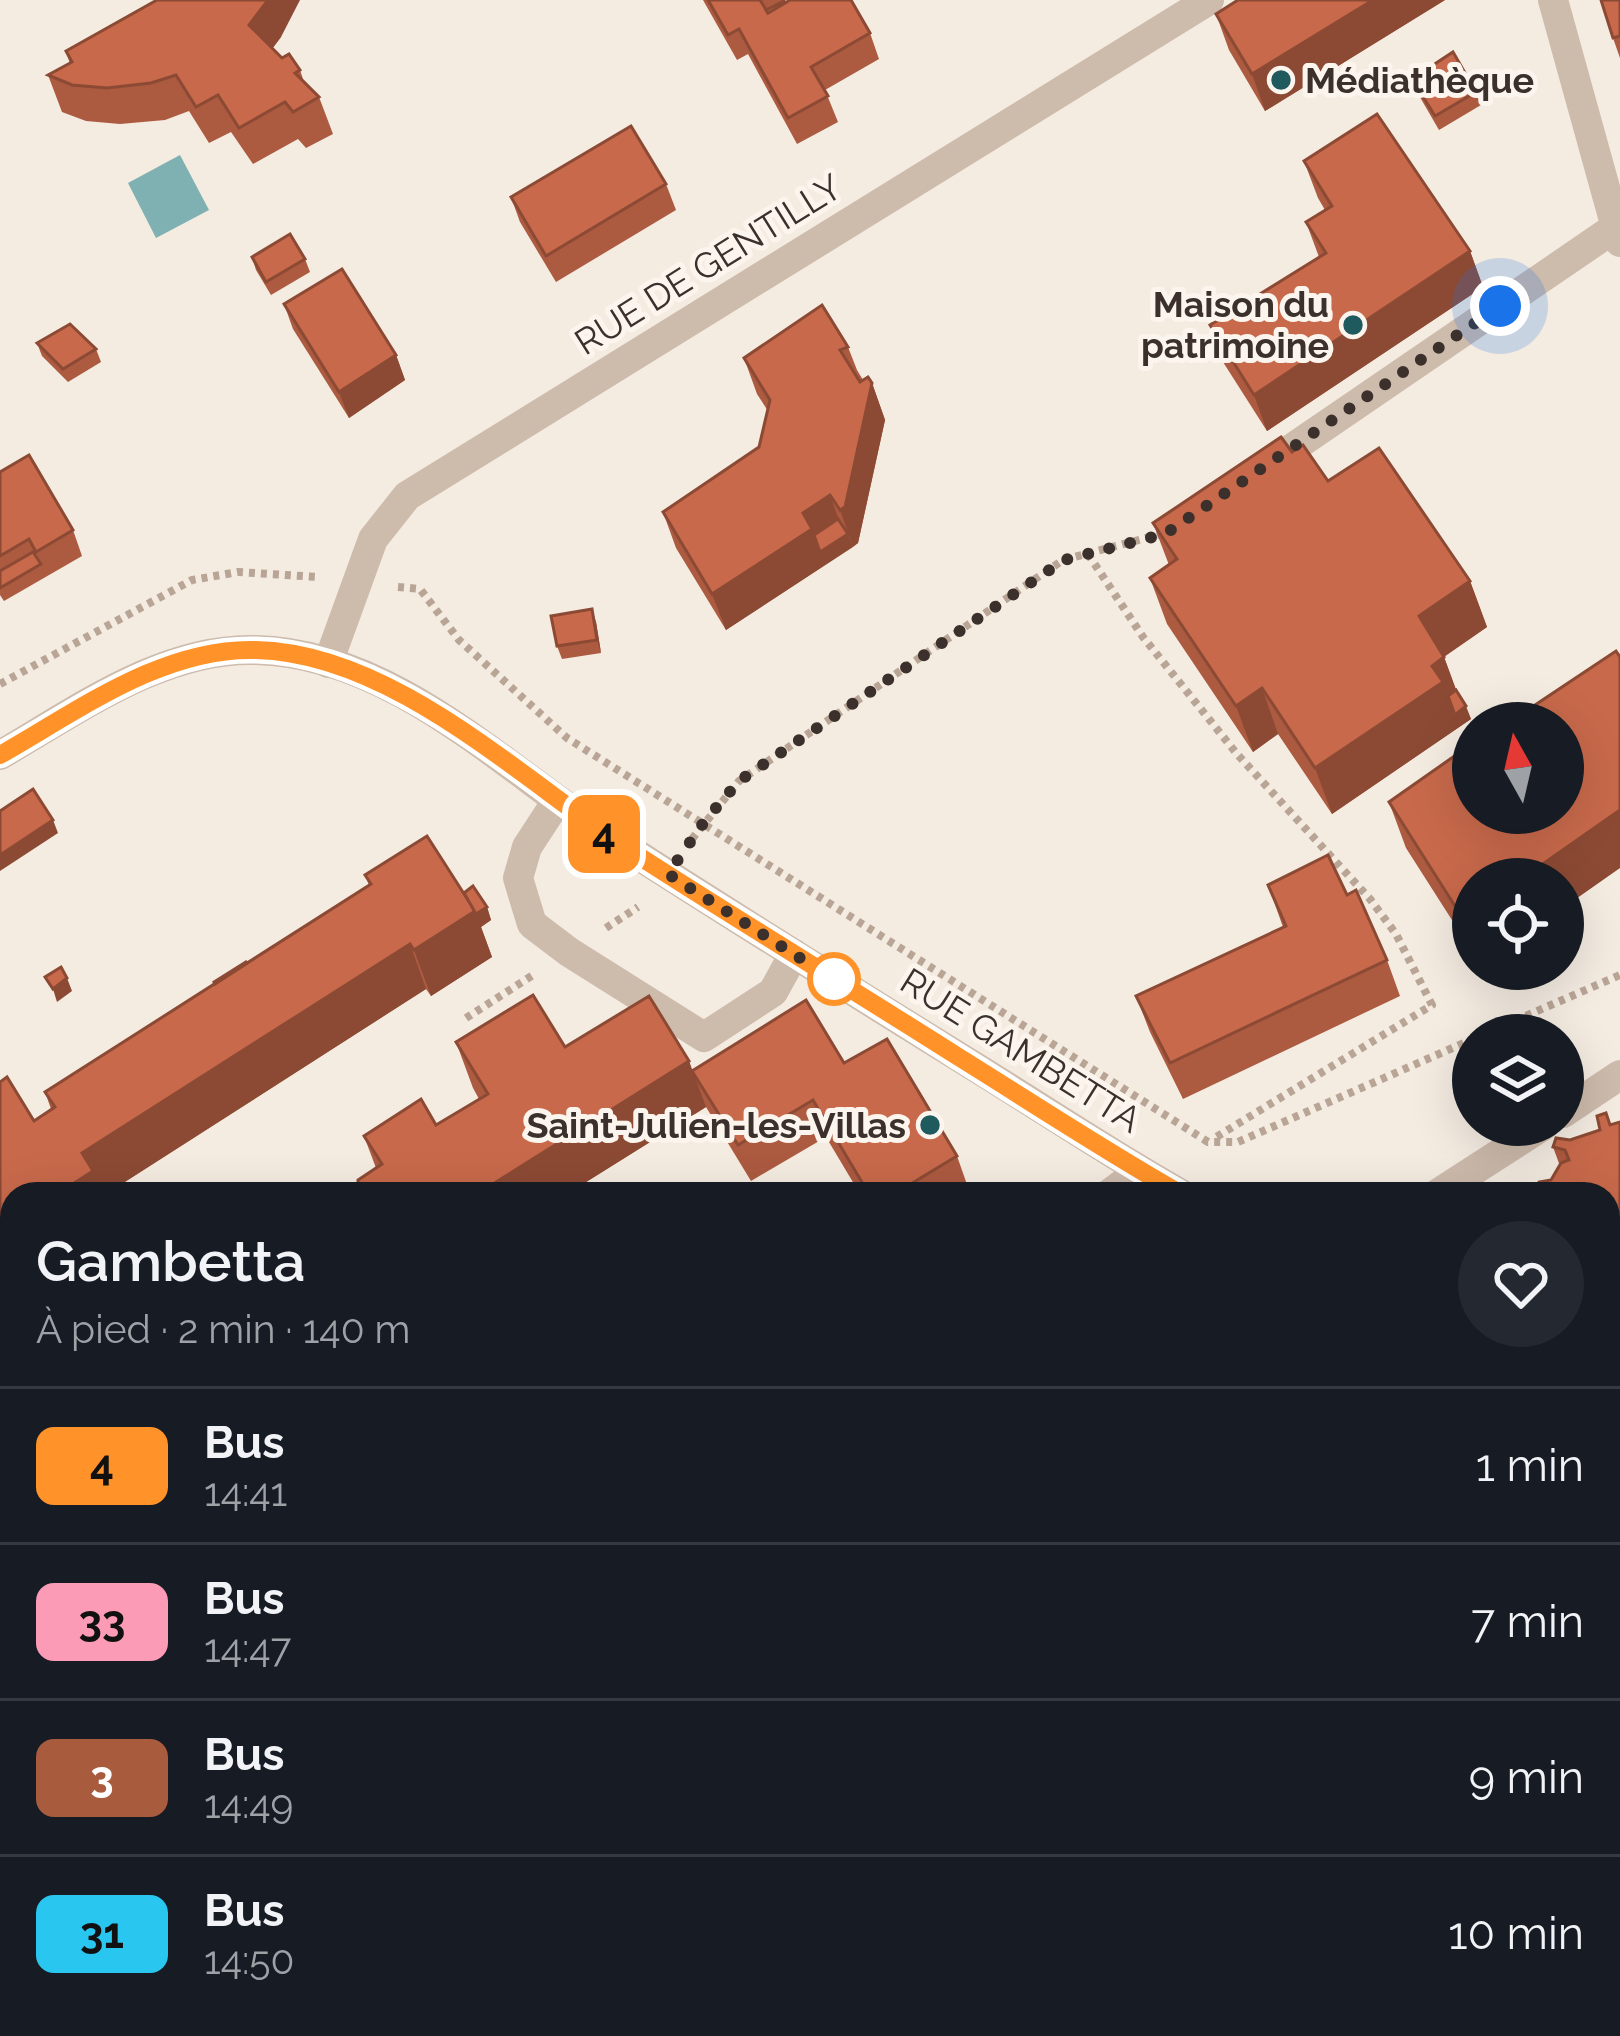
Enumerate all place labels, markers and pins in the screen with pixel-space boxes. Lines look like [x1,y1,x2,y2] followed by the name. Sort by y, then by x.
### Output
[1305,59,1534,101] place label: Médiathèque
[1268,67,1294,93] marker: Médiathèque
[1141,283,1329,366] place label: Maison du patrimoine
[1340,312,1366,338] marker: Maison du patrimoine
[809,954,859,1004] unlabelled marker
[526,1104,906,1146] place label: Saint-Julien-les-Villas
[917,1112,943,1138] marker: Saint-Julien-les-Villas

